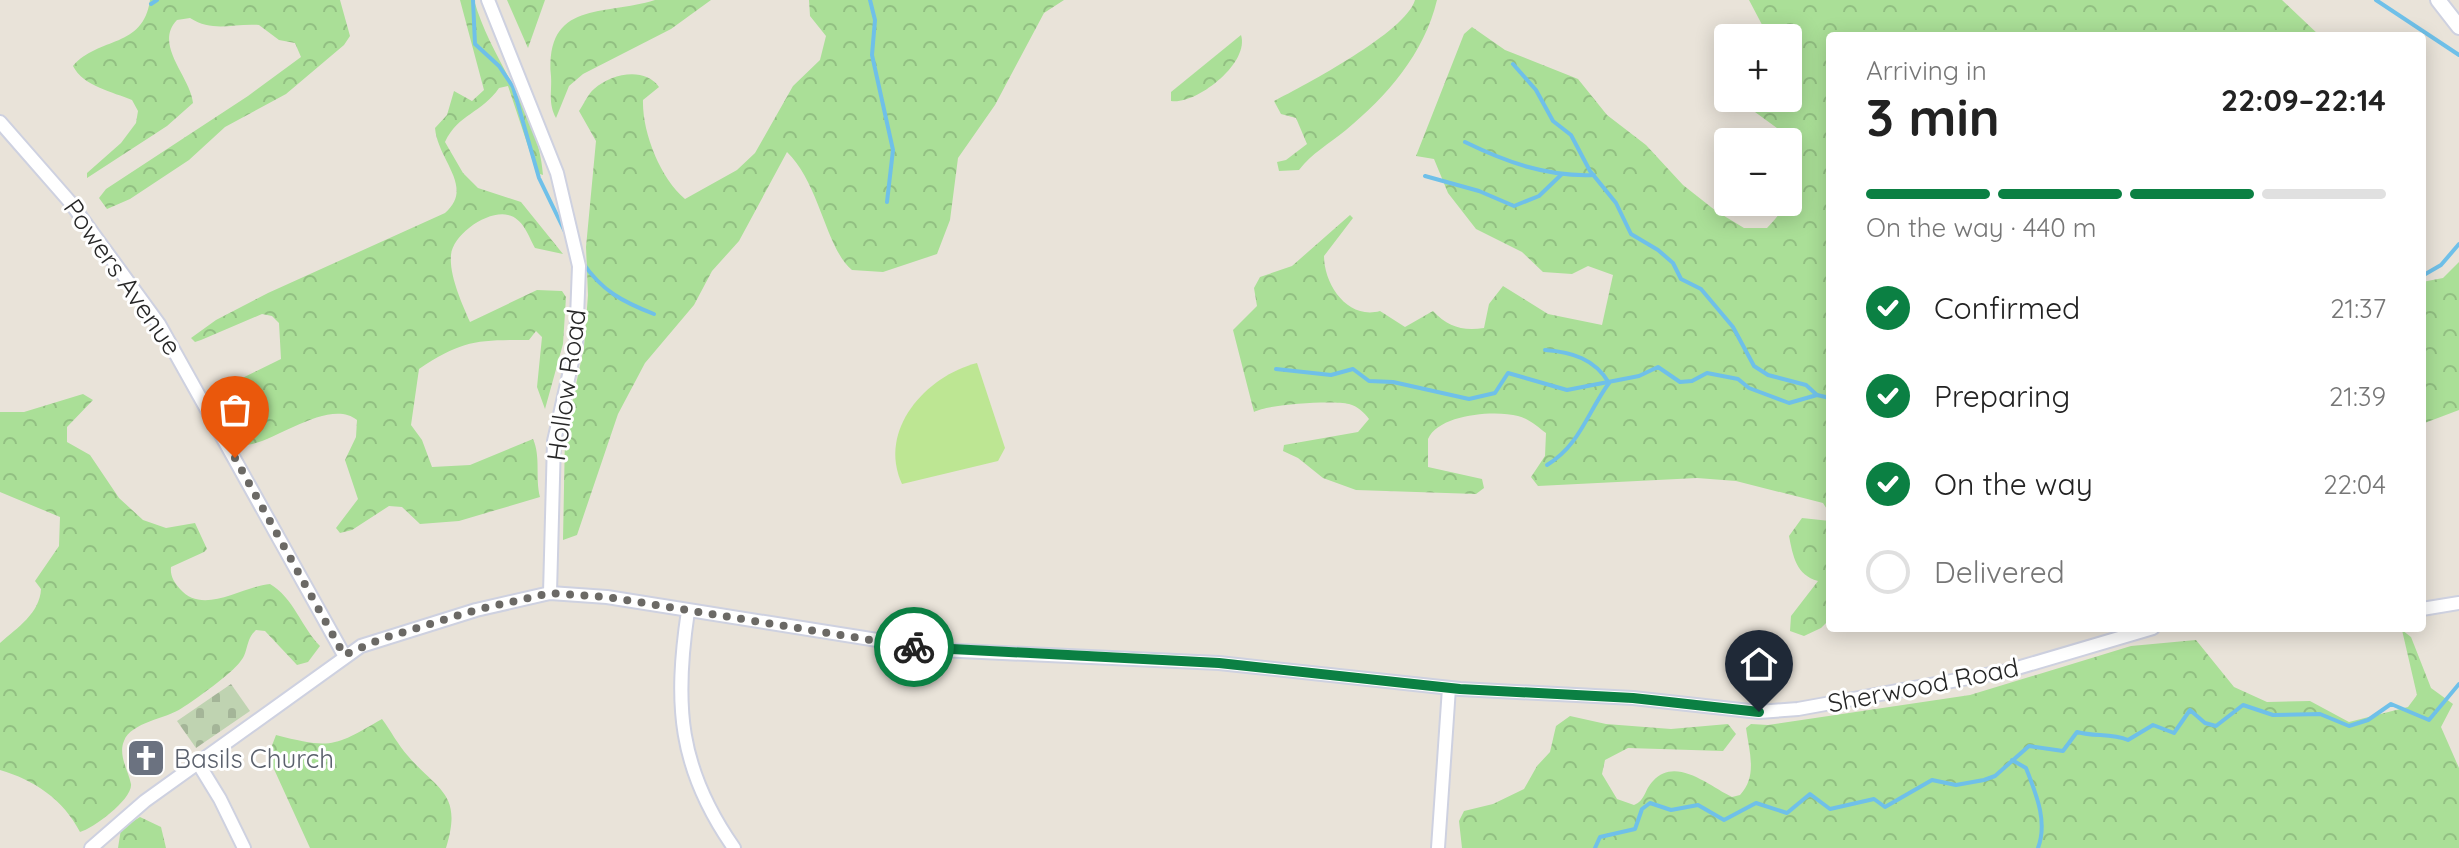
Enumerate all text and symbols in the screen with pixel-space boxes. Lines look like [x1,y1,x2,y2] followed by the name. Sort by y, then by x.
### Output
[1714,24,1802,216] map controls
[1714,24,1802,112] button: +
[1866,54,1987,87] text: Arriving in
[2221,81,2386,119] text: 22:09–22:14
[1866,84,2000,149] text: 3 min
[1714,128,1802,216] button: −
[57,192,189,362] street label: Powers Avenue
[1866,211,2097,244] text: On the way · 440 m
[1866,286,1910,330] icon: check
[1934,289,2080,327] text: Confirmed
[2330,292,2386,325] text: 21:37
[539,307,593,463] street label: Hollow Road
[1866,374,1910,418] icon: check
[201,376,269,458] pin
[1934,377,2070,415] text: Preparing
[2329,380,2386,413] text: 21:39
[213,388,257,432] icon: bag
[1866,462,1910,506] icon: check
[1934,465,2093,503] text: On the way
[2323,468,2386,501] text: 22:04
[1934,553,2065,591] text: Delivered
[874,607,954,687] courier
[892,625,936,669] icon: bike
[1725,630,1793,712] pin
[1737,642,1781,686] icon: home
[1825,650,2021,720] street label: Sherwood Road
[125,737,167,779] church icon: Basils Church
[174,742,334,775] place label: Basils Church

